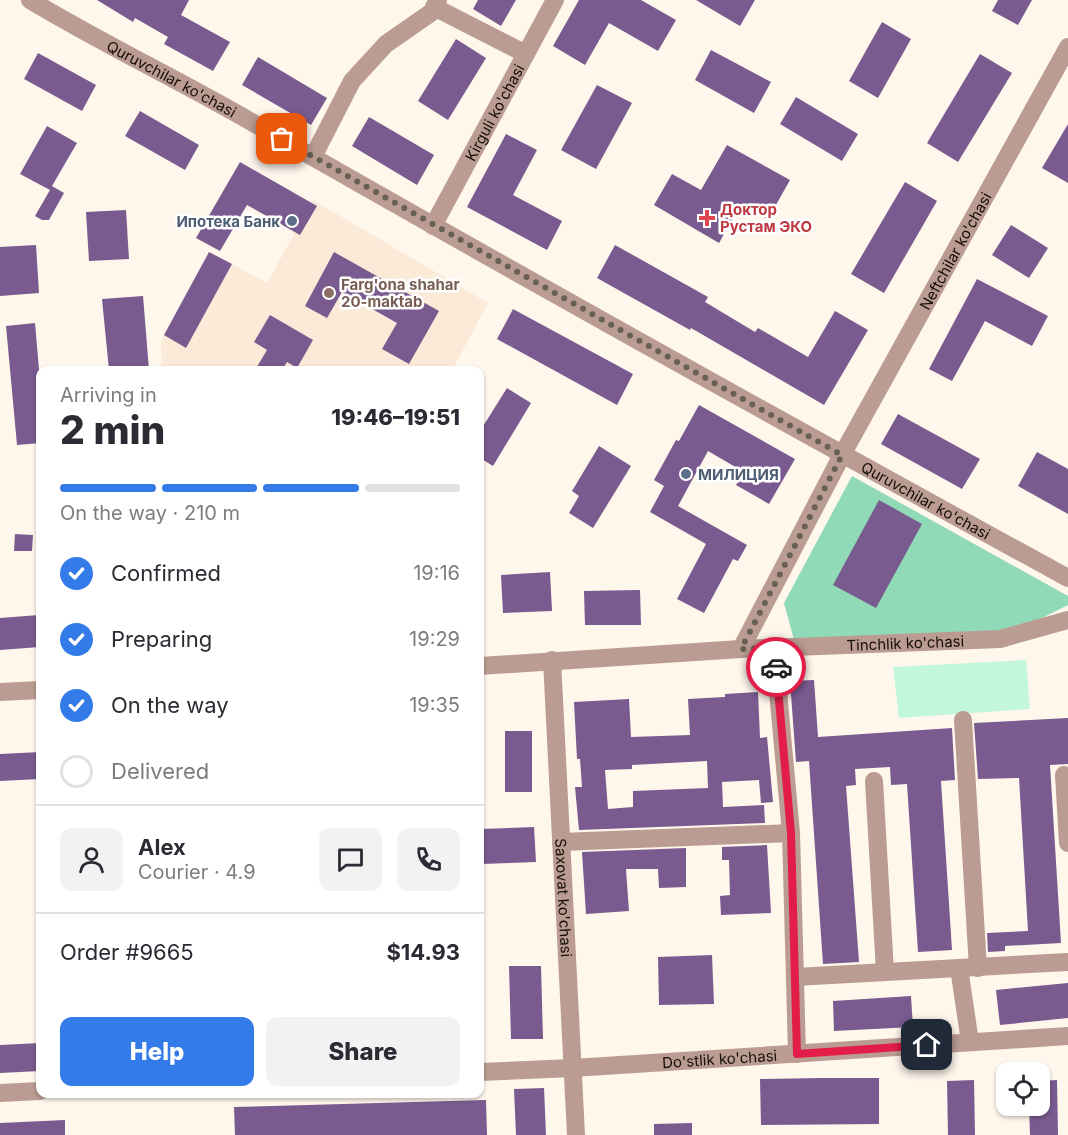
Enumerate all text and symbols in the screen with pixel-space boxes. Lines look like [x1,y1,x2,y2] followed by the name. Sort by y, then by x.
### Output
[104,36,240,121] street label: Quruvchilar ko'chasi
[460,61,528,164] street label: Kirguli ko'chasi
[256,113,307,164] pin
[265,122,298,155] icon: bag
[915,189,995,313] street label: Neftchilar ko'chasi
[720,200,812,236] place label: Доктор Рустам ЭКО
[698,209,716,227] marker: Доктор Рустам ЭКО
[176,212,280,231] place label: Ипотека Банк
[285,214,299,228] marker: Ипотека Банк
[341,275,460,311] place label: Farg'ona shahar 20-maktab
[322,286,336,300] marker: Farg'ona shahar 20-maktab
[60,383,157,407] text: Arriving in
[331,404,460,430] text: 19:46–19:51
[60,406,165,453] text: 2 min
[858,457,994,543] street label: Quruvchilar ko'chasi
[698,465,779,484] place label: МИЛИЦИЯ
[679,467,693,481] marker: МИЛИЦИЯ
[60,501,240,525] text: On the way · 210 m
[60,557,93,590] icon: check
[111,560,221,586] text: Confirmed
[413,561,460,585] text: 19:16
[60,623,93,656] icon: check
[111,626,212,652] text: Preparing
[409,627,460,651] text: 19:29
[846,631,965,654] street label: Tinchlik ko'chasi
[746,637,806,697] courier
[760,651,793,684] icon: car
[60,689,93,722] icon: check
[111,692,229,718] text: On the way
[409,693,460,717] text: 19:35
[111,758,209,784] text: Delivered
[60,828,123,891] button: person
[319,828,382,891] button: chat
[397,828,460,891] button: phone
[138,834,186,860] text: Alex
[552,838,576,958] street label: Saxovat ko'chasi
[138,860,256,884] text: Courier · 4.9
[60,939,194,965] text: Order #9665
[386,939,460,965] text: $14.93
[60,1017,254,1086] button: Help
[266,1017,460,1086] button: Share
[901,1019,952,1070] pin
[910,1028,943,1061] icon: home
[662,1045,778,1072] street label: Do'stlik ko'chasi
[996,1062,1050,1116] map controls
[996,1062,1050,1116] button: locate

